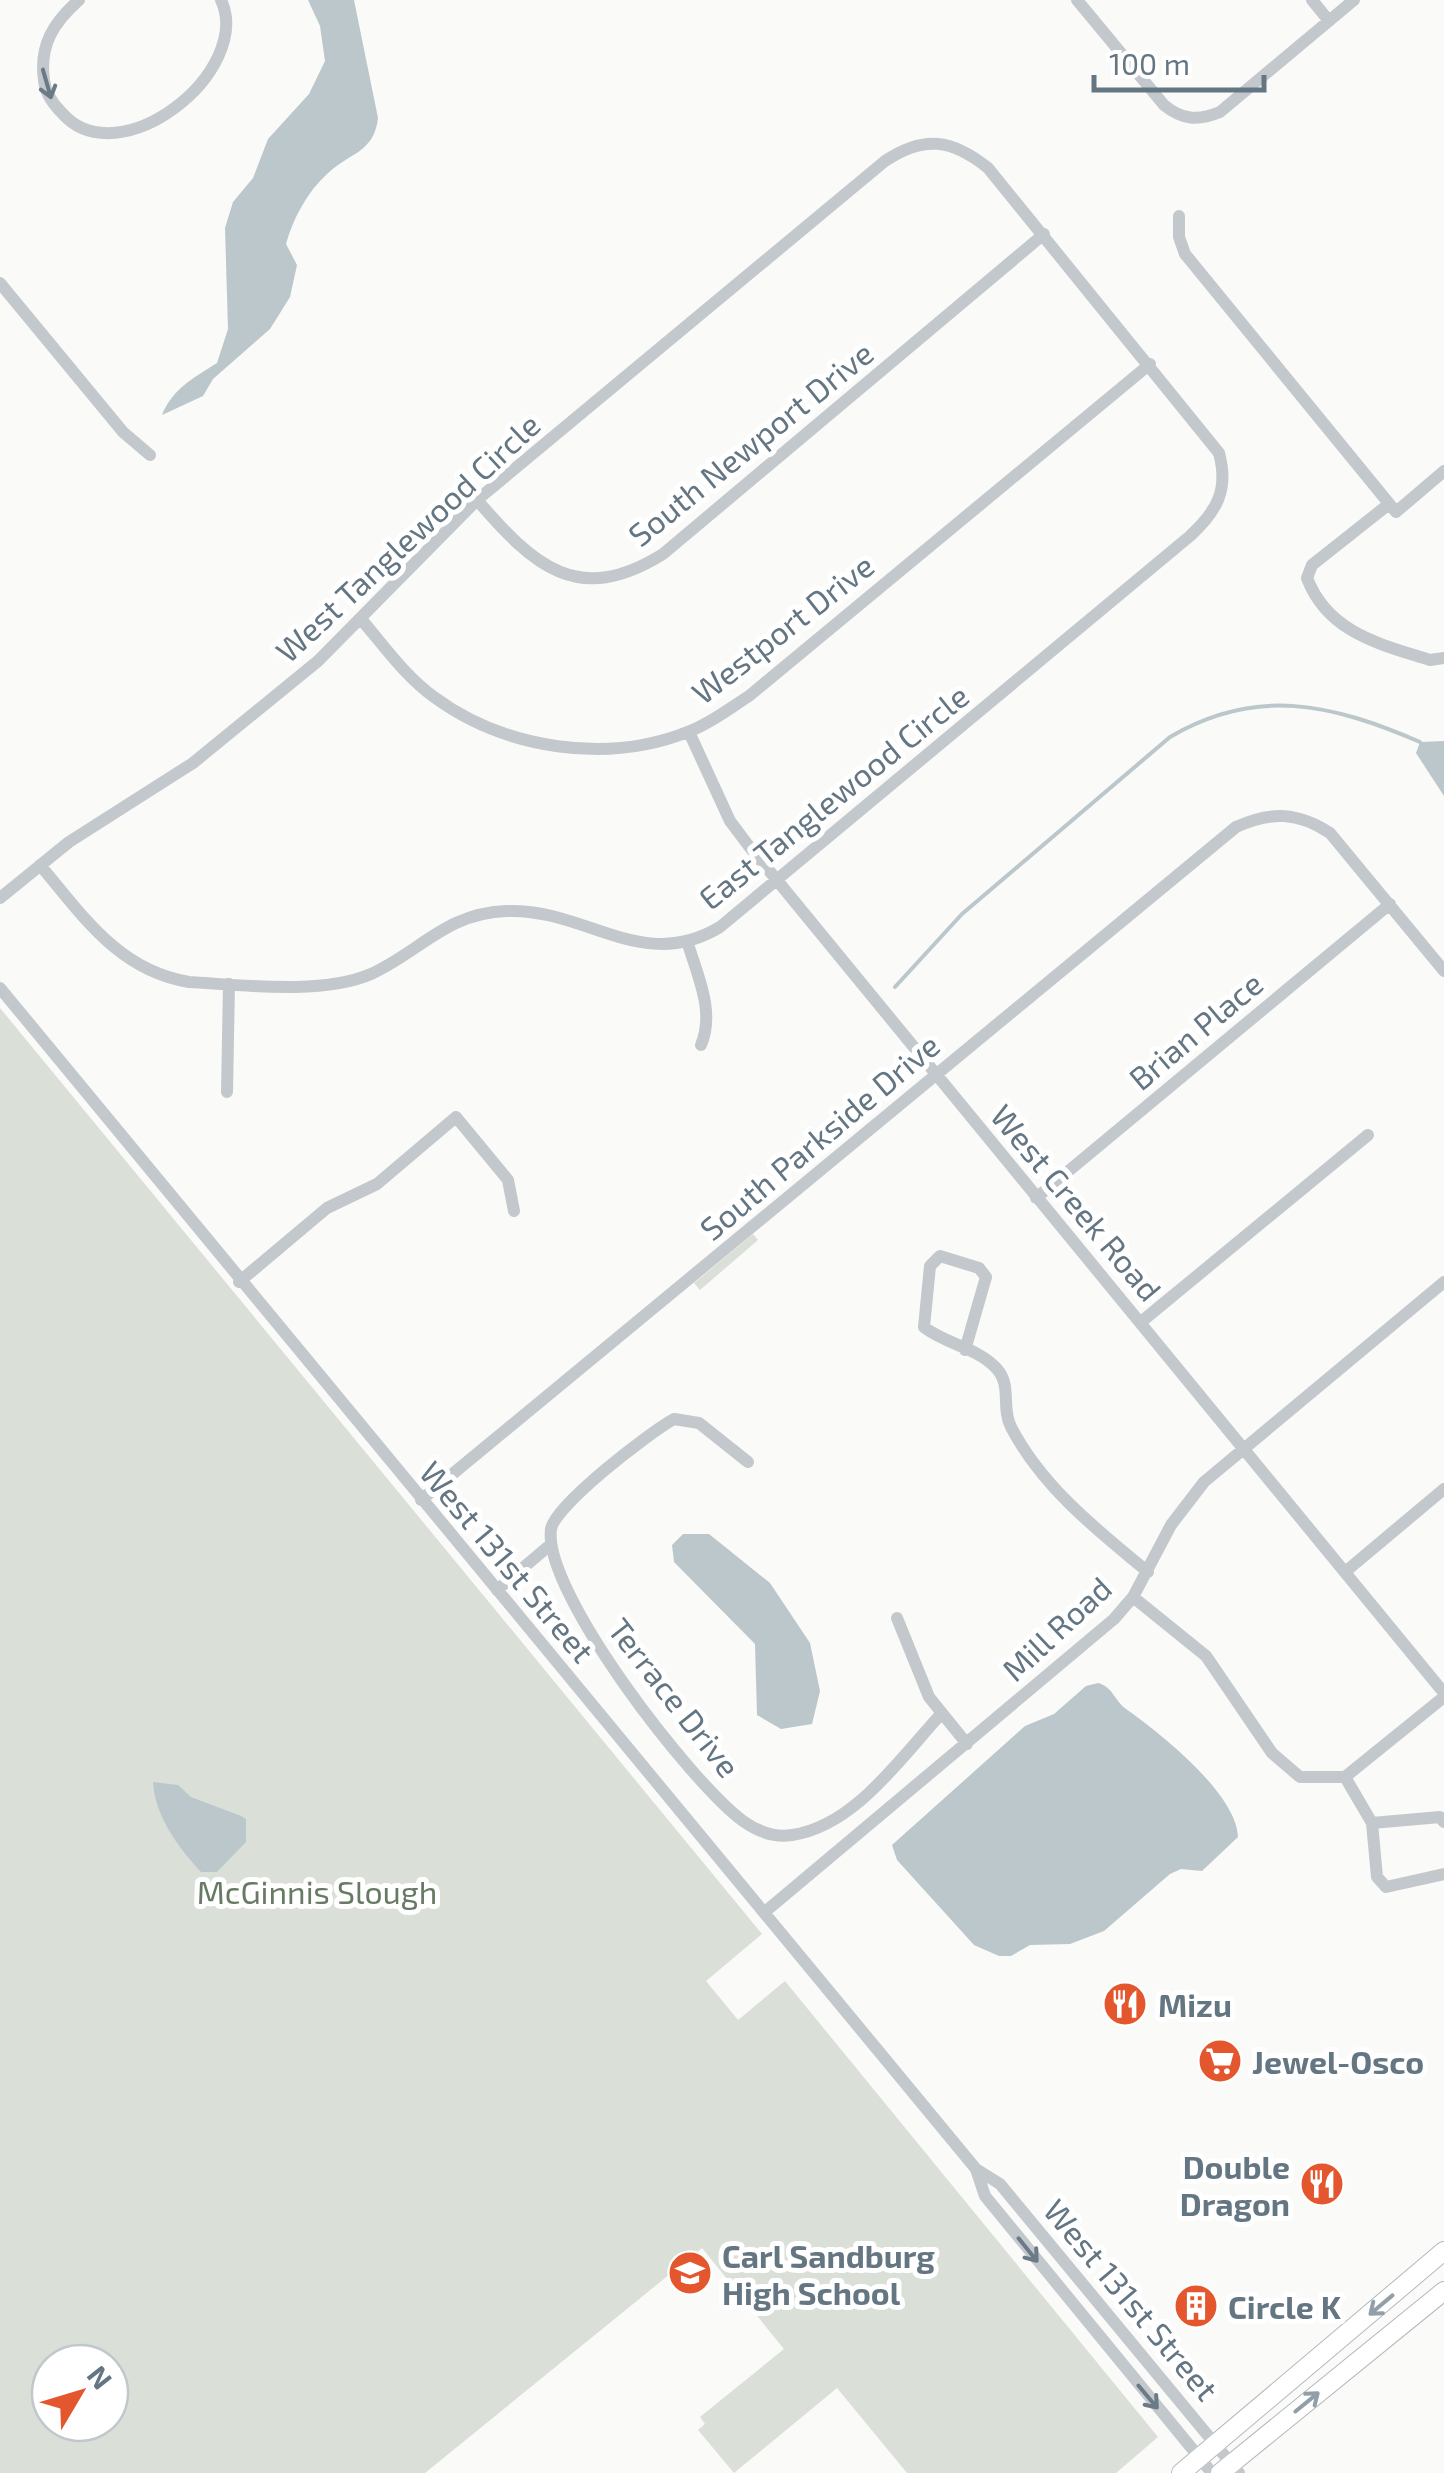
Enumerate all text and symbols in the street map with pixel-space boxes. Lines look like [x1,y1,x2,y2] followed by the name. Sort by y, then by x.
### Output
[1094,30,1264,92] scale bar
[1109,45,1190,81] text: 100 m
[39,67,58,99] one-way arrow
[620,333,880,553] street label: South Newport Drive
[267,405,547,669] street label: West Tanglewood Circle
[684,545,880,711] street label: Westport Drive
[691,676,975,916] street label: East Tanglewood Circle
[1121,963,1269,1097] street label: Brian Place
[692,1025,946,1247] street label: South Parkside Drive
[984,1096,1170,1308] street label: West Creek Road
[413,1453,603,1669] street label: West 131st Street
[994,1568,1118,1688] street label: Mill Road
[601,1610,749,1784] street label: Terrace Drive
[197,1872,437,1910] park label: McGinnis Slough
[1102,1981,1148,2027] restaurant icon: Mizu
[1158,1985,1232,2023] place label: Mizu
[1197,2038,1243,2084] supermarket icon: Jewel-Osco
[1252,2042,1424,2080] place label: Jewel-Osco
[1180,2147,1290,2222] place label: Double Dragon
[1299,2161,1345,2207] restaurant icon: Double Dragon
[1037,2191,1227,2407] street label: West 131st Street
[722,2236,935,2311] place label: Carl Sandburg High School
[1017,2236,1039,2262] one-way arrow
[667,2250,713,2296] school or university icon: Carl Sandburg High School
[1173,2283,1219,2329] building icon: Circle K
[1228,2287,1342,2325] place label: Circle K
[1368,2294,1394,2316] one-way arrow
[30,2343,130,2443] north arrow
[81,2359,120,2395] text: N
[1136,2384,1159,2409] one-way arrow
[1294,2391,1320,2413] one-way arrow

